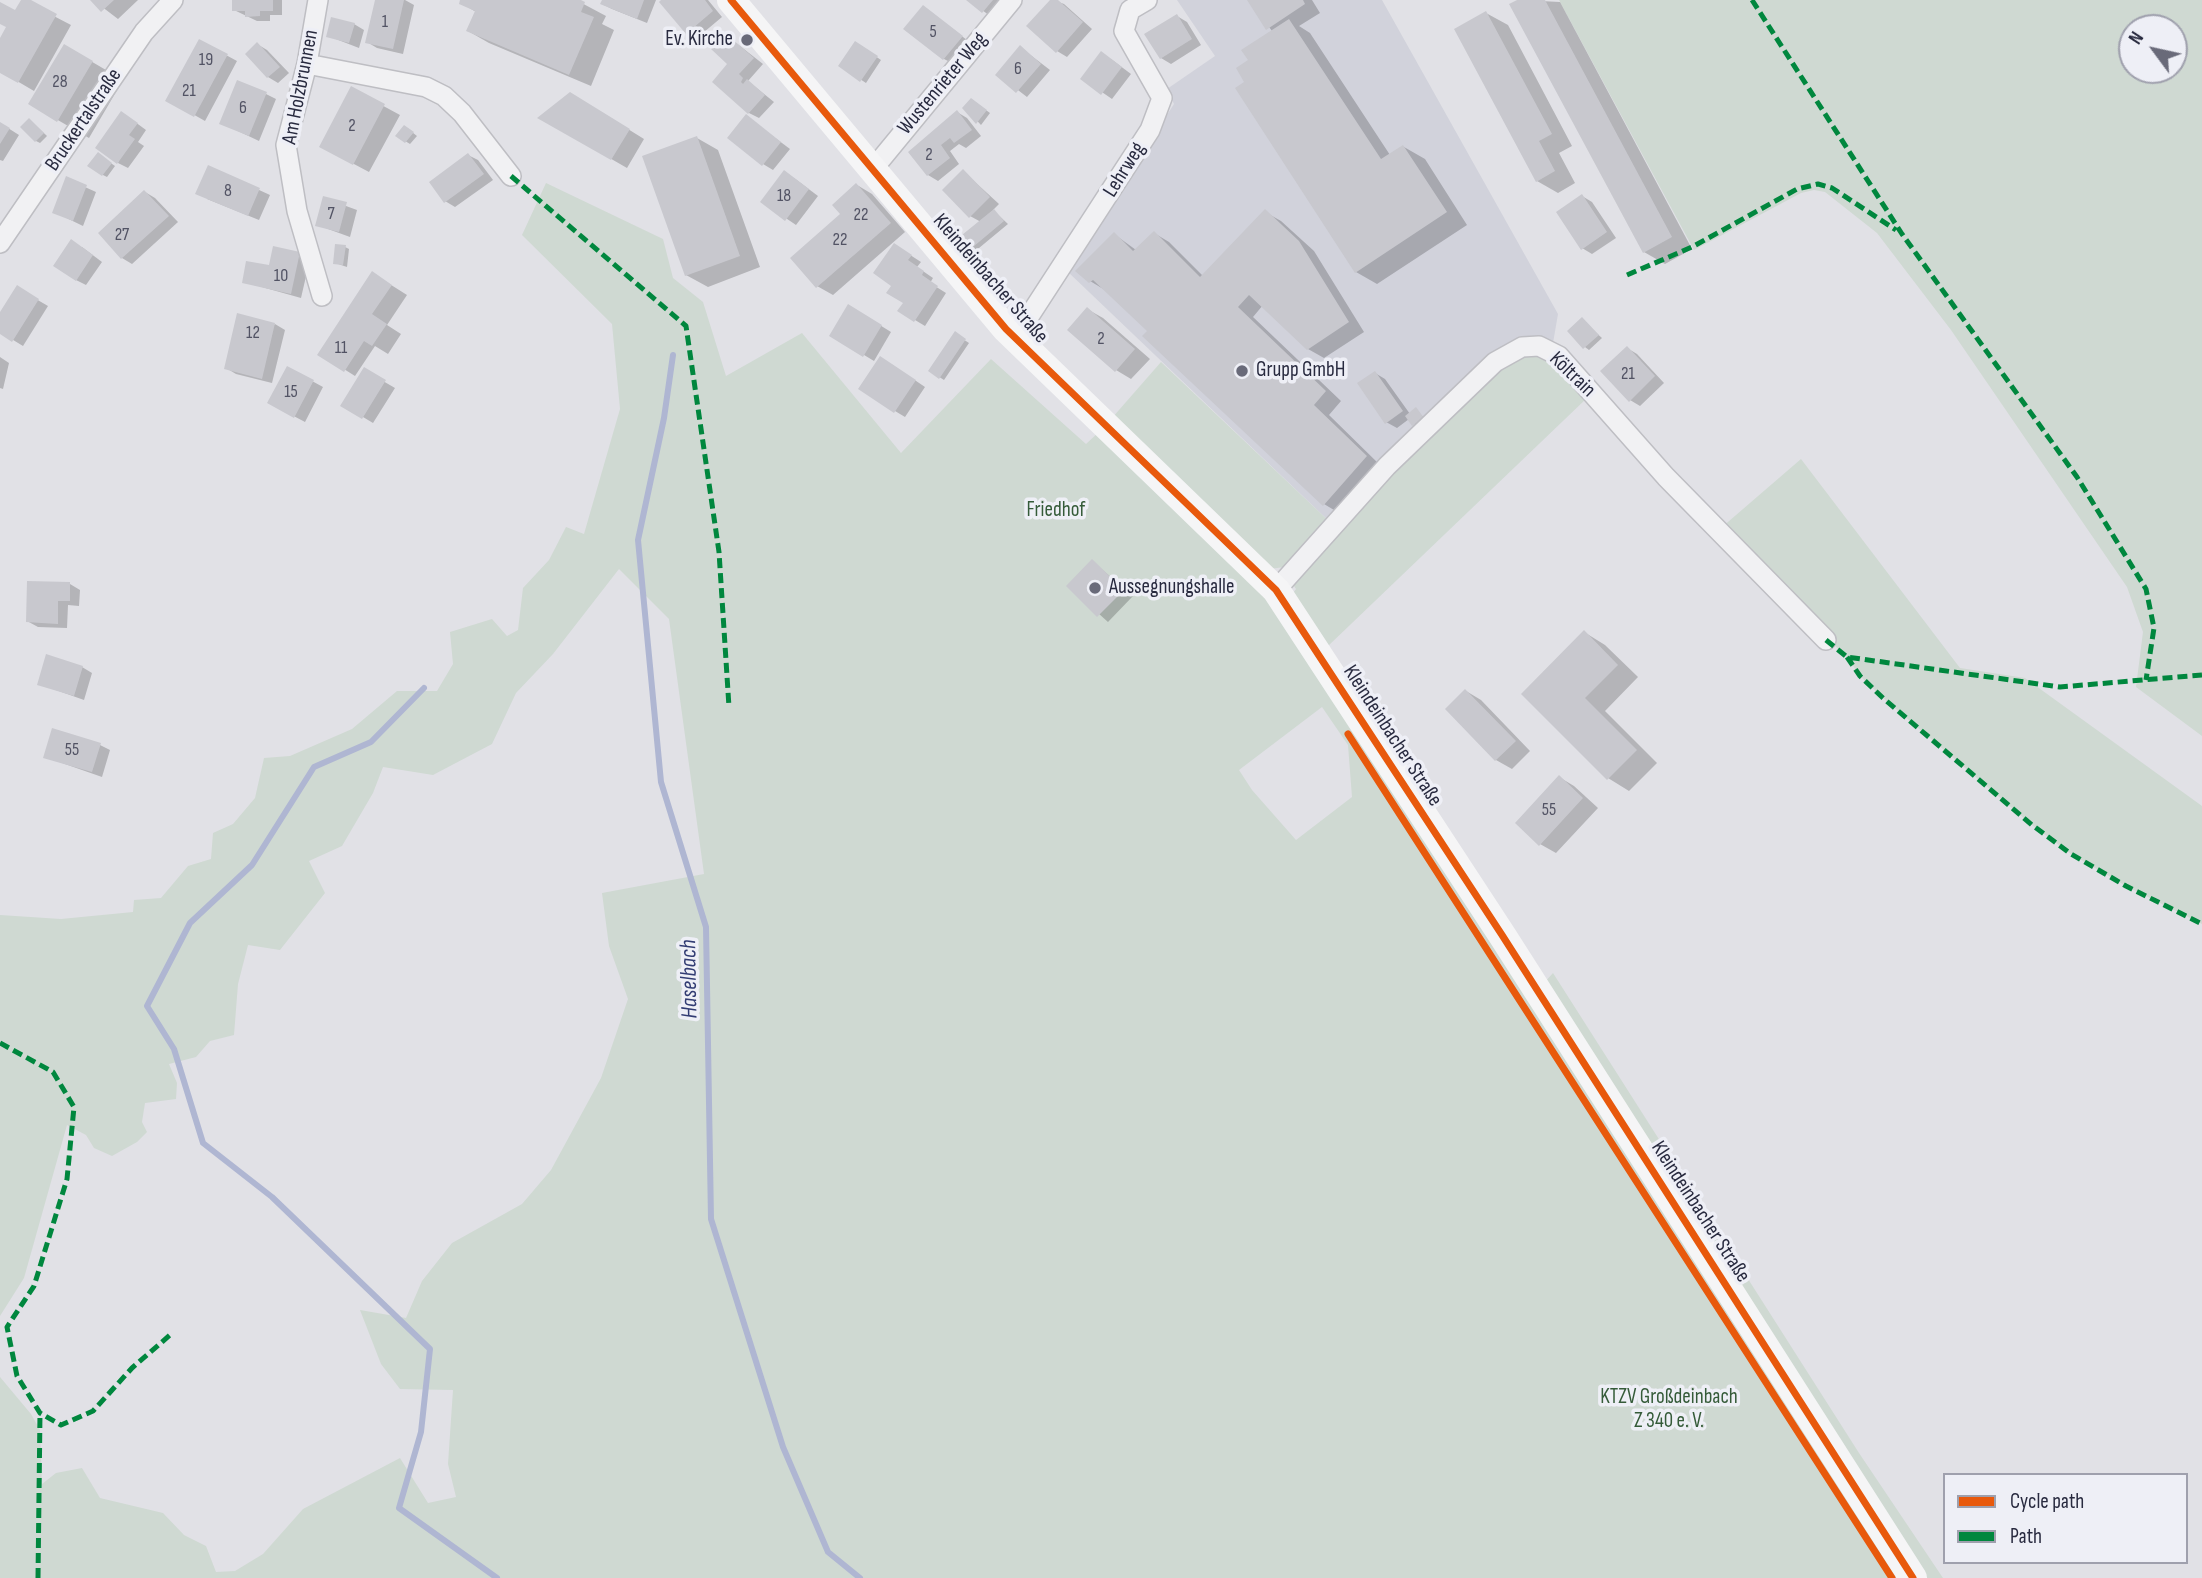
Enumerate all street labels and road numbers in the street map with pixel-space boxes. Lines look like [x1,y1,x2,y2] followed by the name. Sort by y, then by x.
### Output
[278,28,324,146] street label: Am Holzbrunnen
[893,28,993,140] street label: Wustenrieter Weg
[40,64,128,176] street label: Bruckertalstraße
[1098,138,1152,202] street label: Lehrweg
[927,209,1053,349] street label: Kleindeinbacher Straße
[1544,347,1600,403] street label: Költrain
[1337,661,1447,811] street label: Kleindeinbacher Straße
[1645,1137,1755,1287] street label: Kleindeinbacher Straße

